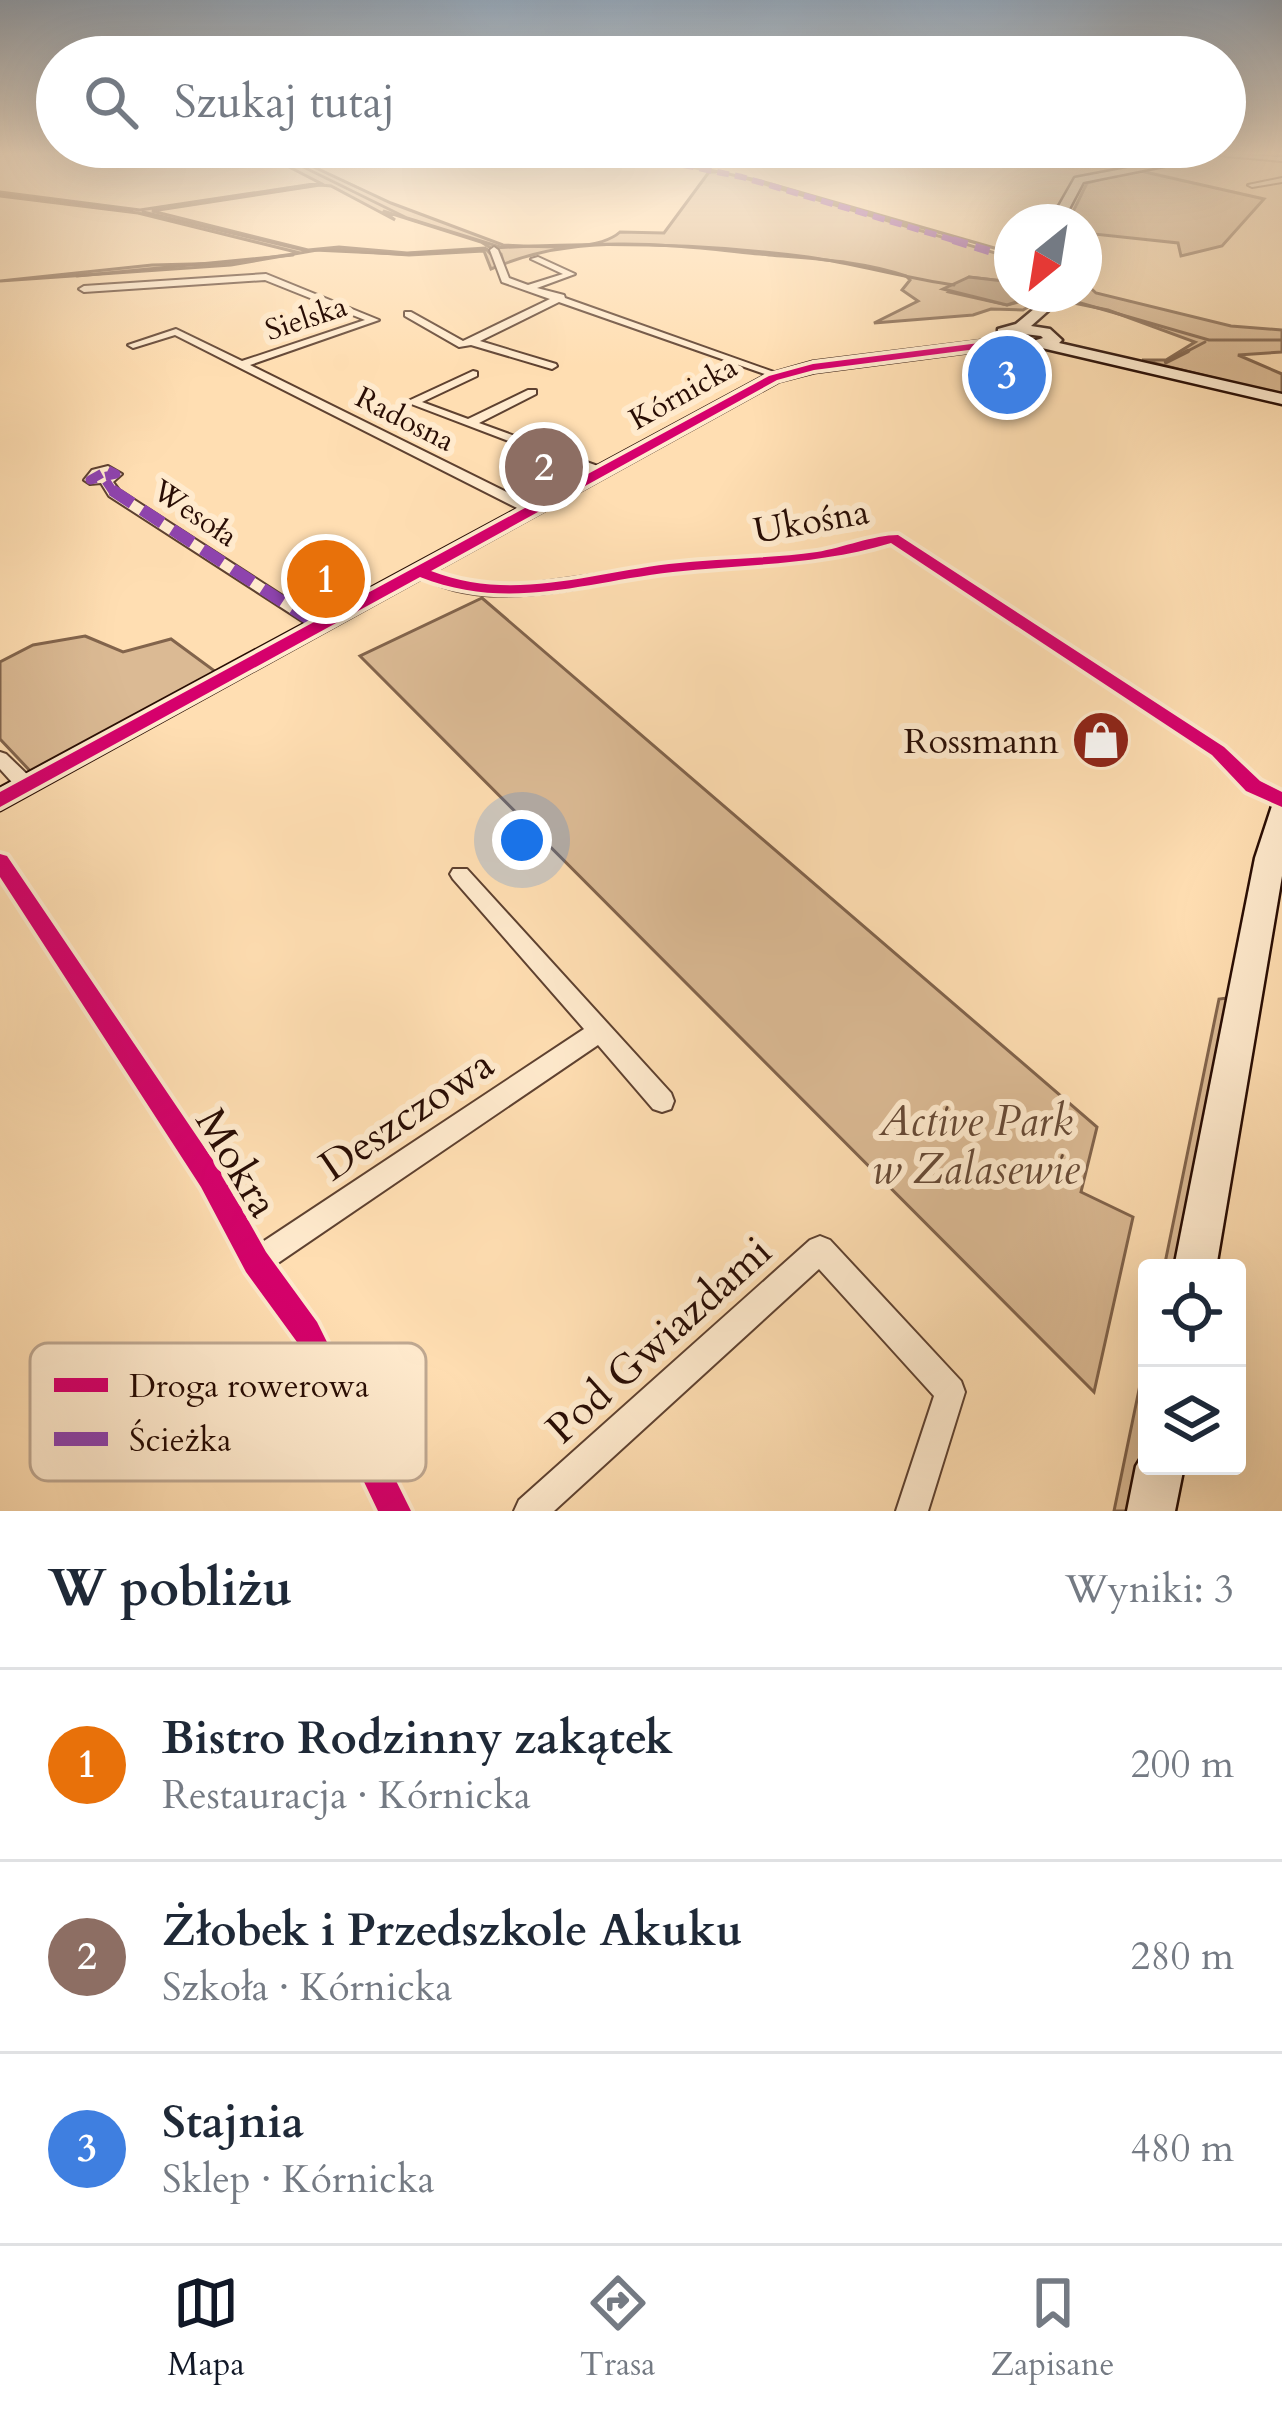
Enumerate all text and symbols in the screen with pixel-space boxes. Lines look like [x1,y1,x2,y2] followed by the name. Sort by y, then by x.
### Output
[36,36,1246,168] search box
[78,69,144,135] icon: search
[174,72,395,133] text: Szukaj tutaj
[994,204,1102,312] north arrow
[260,286,352,351] street label: Sielska
[968,330,1046,420] pin: 3
[622,347,745,440] street label: Kórnicka
[348,377,461,462] street label: Radosna
[505,422,583,512] pin: 2
[143,469,245,557] street label: Wesoła
[750,487,873,556] street label: Ukośna
[287,534,365,624] pin: 1
[1070,709,1132,771] shop icon: Rossmann
[904,717,1060,766] place label: Rossmann
[492,810,552,870] your location
[309,1036,505,1194] street label: Deszczowa
[872,1093,1081,1198] park label: Active Park w Zalasewie
[182,1097,292,1228] street label: Mokra
[534,1224,784,1457] street label: Pod Gwiazdami
[1138,1259,1246,1475] map controls
[1138,1259,1246,1367] button: locate
[30,1343,426,1481] legend
[129,1364,369,1409] text: Droga rowerowa
[1138,1367,1246,1475] button: layers
[129,1418,232,1463] text: Ścieżka
[48,1554,292,1624] text: W pobliżu
[1065,1563,1234,1616] text: Wyniki: 3
[162,1708,673,1769] text: Bistro Rodzinny zakątek
[77,1738,97,1791] text: 1
[1131,1738,1234,1791] text: 200 m
[162,1769,531,1822] text: Restauracja · Kórnicka
[162,1900,742,1961] text: Żłobek i Przedszkole Akuku
[77,1930,97,1983] text: 2
[1131,1930,1234,1983] text: 280 m
[162,1961,452,2014] text: Szkoła · Kórnicka
[162,2092,304,2153] text: Stajnia
[77,2122,97,2175] text: 3
[1131,2122,1234,2175] text: 480 m
[162,2153,435,2206] text: Sklep · Kórnicka
[168,2270,245,2387] tab: Mapa
[580,2270,656,2387] tab: Trasa
[991,2270,1114,2387] tab: Zapisane

